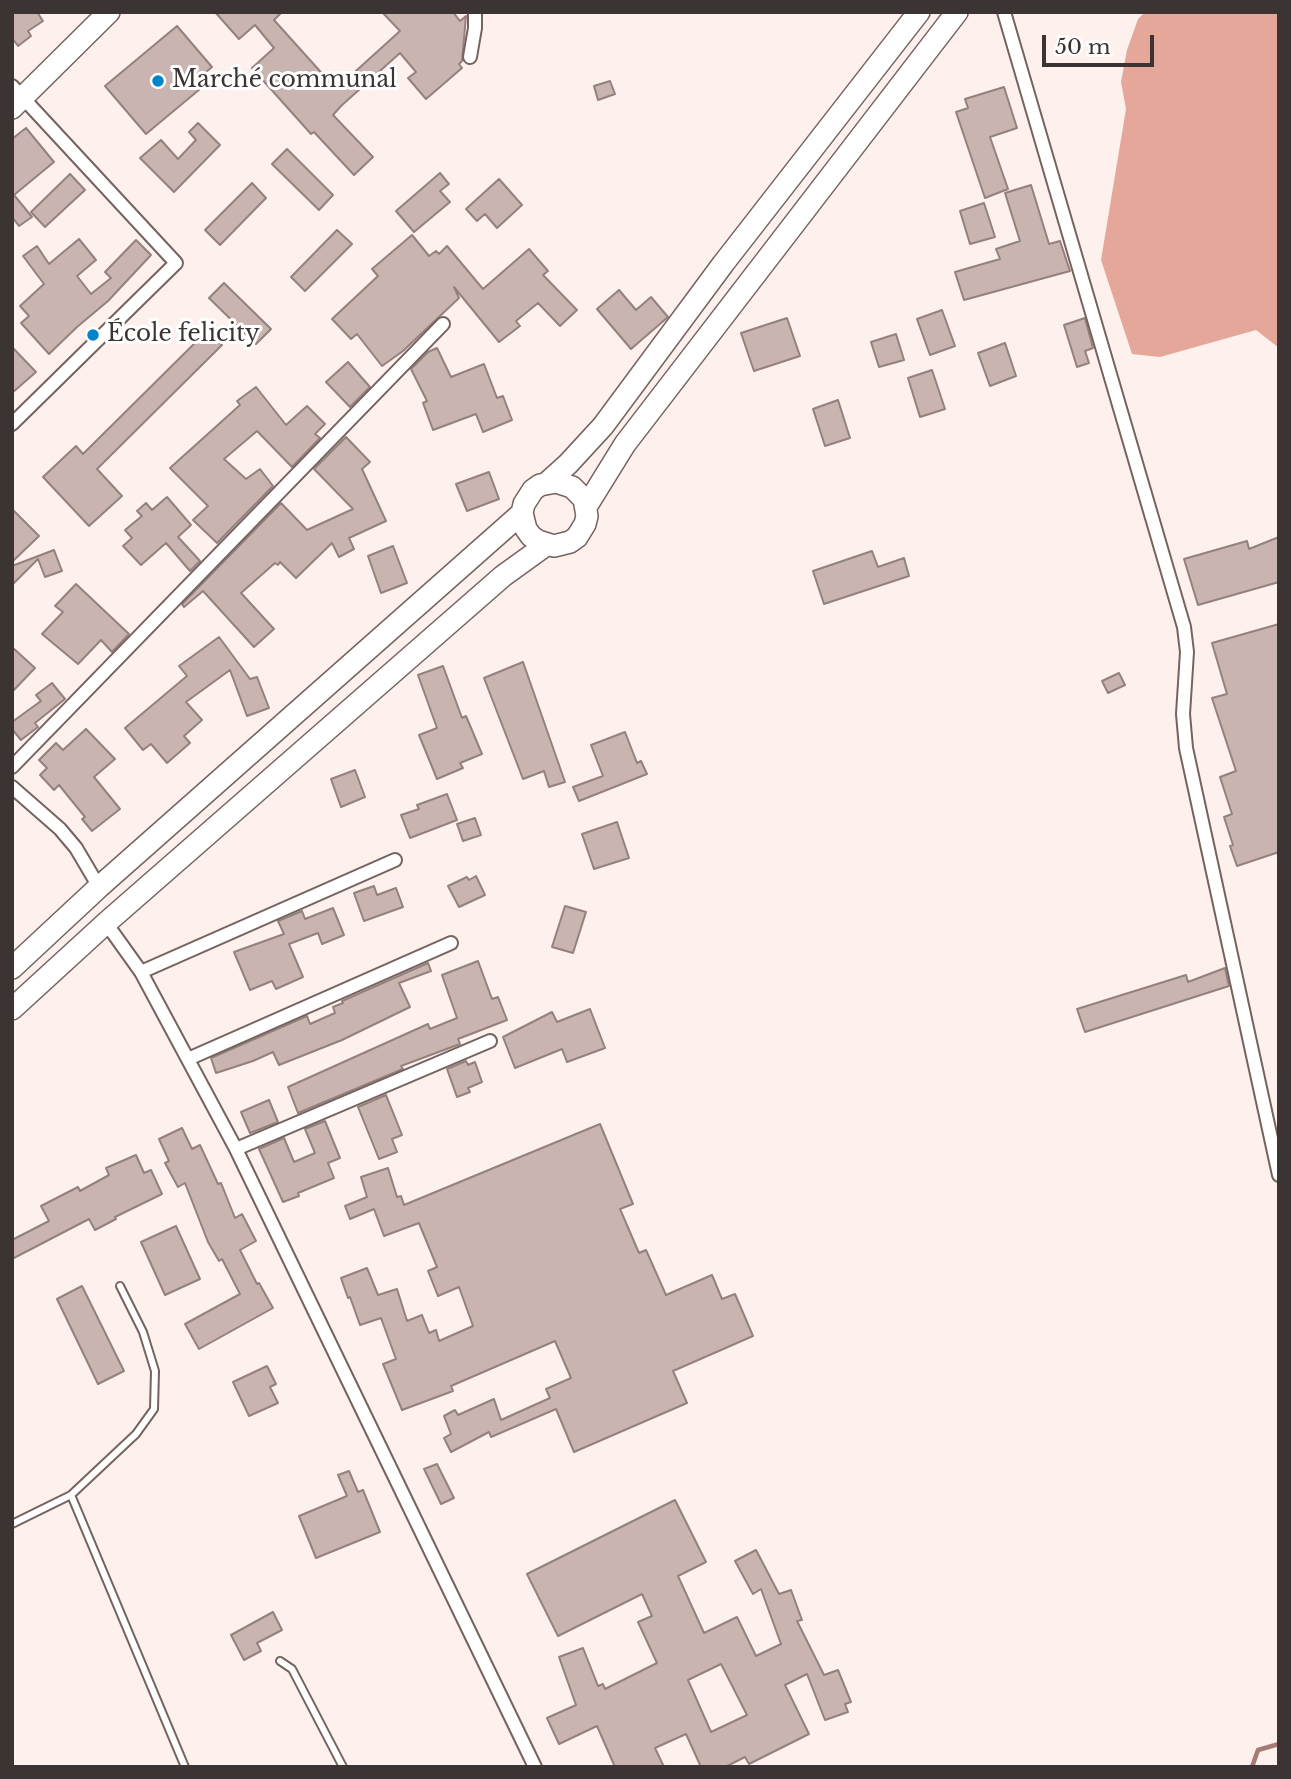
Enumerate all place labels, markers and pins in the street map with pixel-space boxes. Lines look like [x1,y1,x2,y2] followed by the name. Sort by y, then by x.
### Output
[172,67,397,95] place label: Marché communal
[150,73,166,89] marker: Marché communal
[107,321,260,349] place label: École felicity
[85,327,101,343] marker: École felicity

